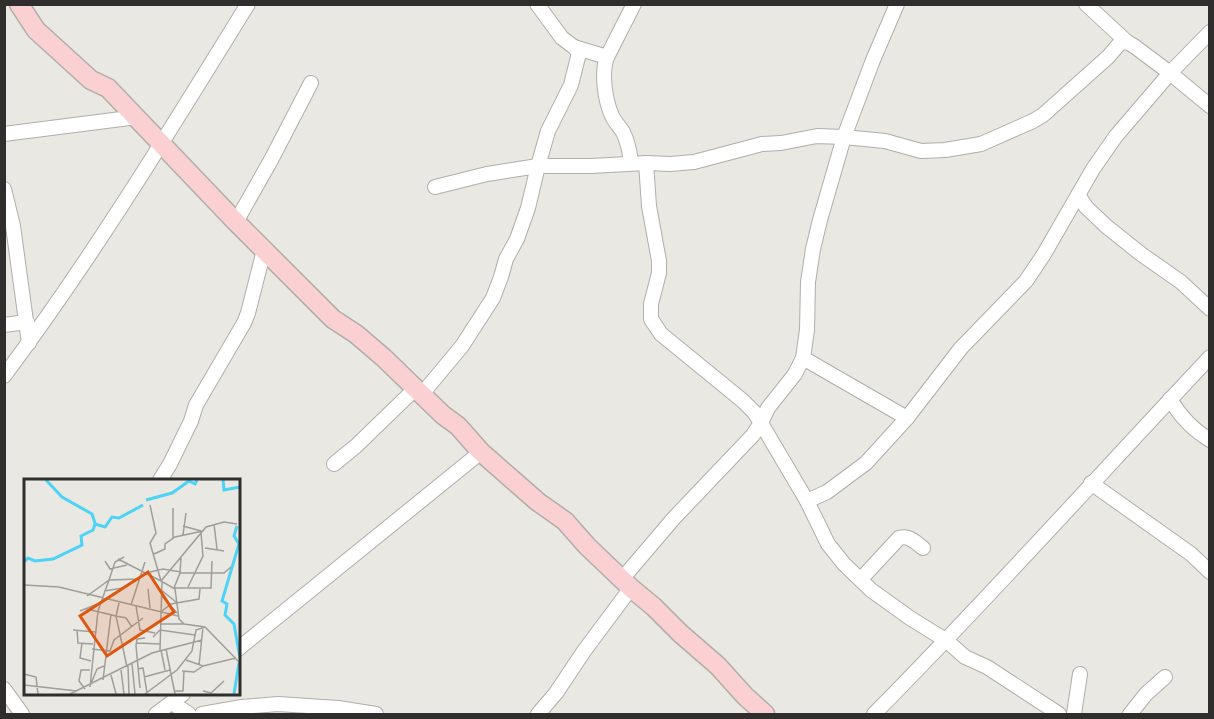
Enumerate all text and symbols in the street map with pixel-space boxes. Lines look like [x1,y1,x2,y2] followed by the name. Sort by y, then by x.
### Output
[24,479,240,695] inset map

